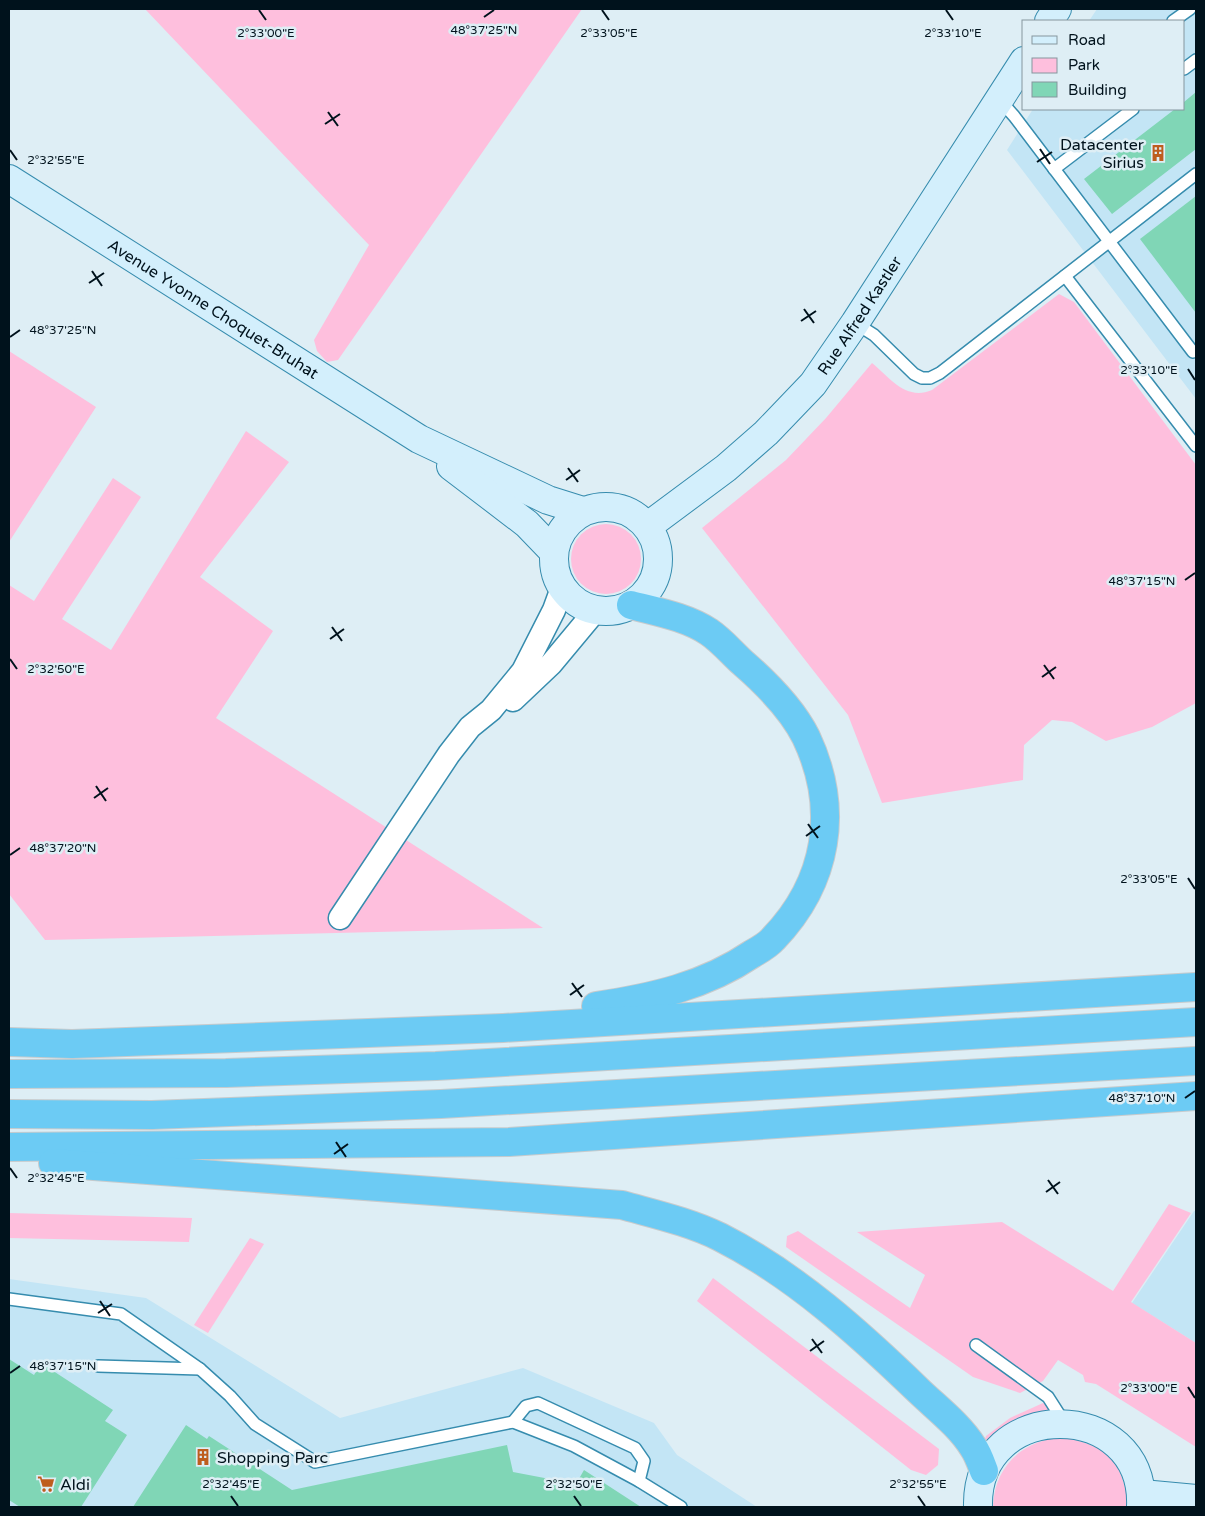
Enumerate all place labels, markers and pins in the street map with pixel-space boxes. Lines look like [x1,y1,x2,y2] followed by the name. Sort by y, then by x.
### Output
[1060,135,1145,173] place label: Datacenter Sirius
[1148,143,1168,163] building icon: Datacenter Sirius
[193,1447,213,1467] building icon: Shopping Parc
[217,1448,328,1468] place label: Shopping Parc
[36,1474,56,1494] supermarket icon: Aldi
[60,1475,90,1495] place label: Aldi

